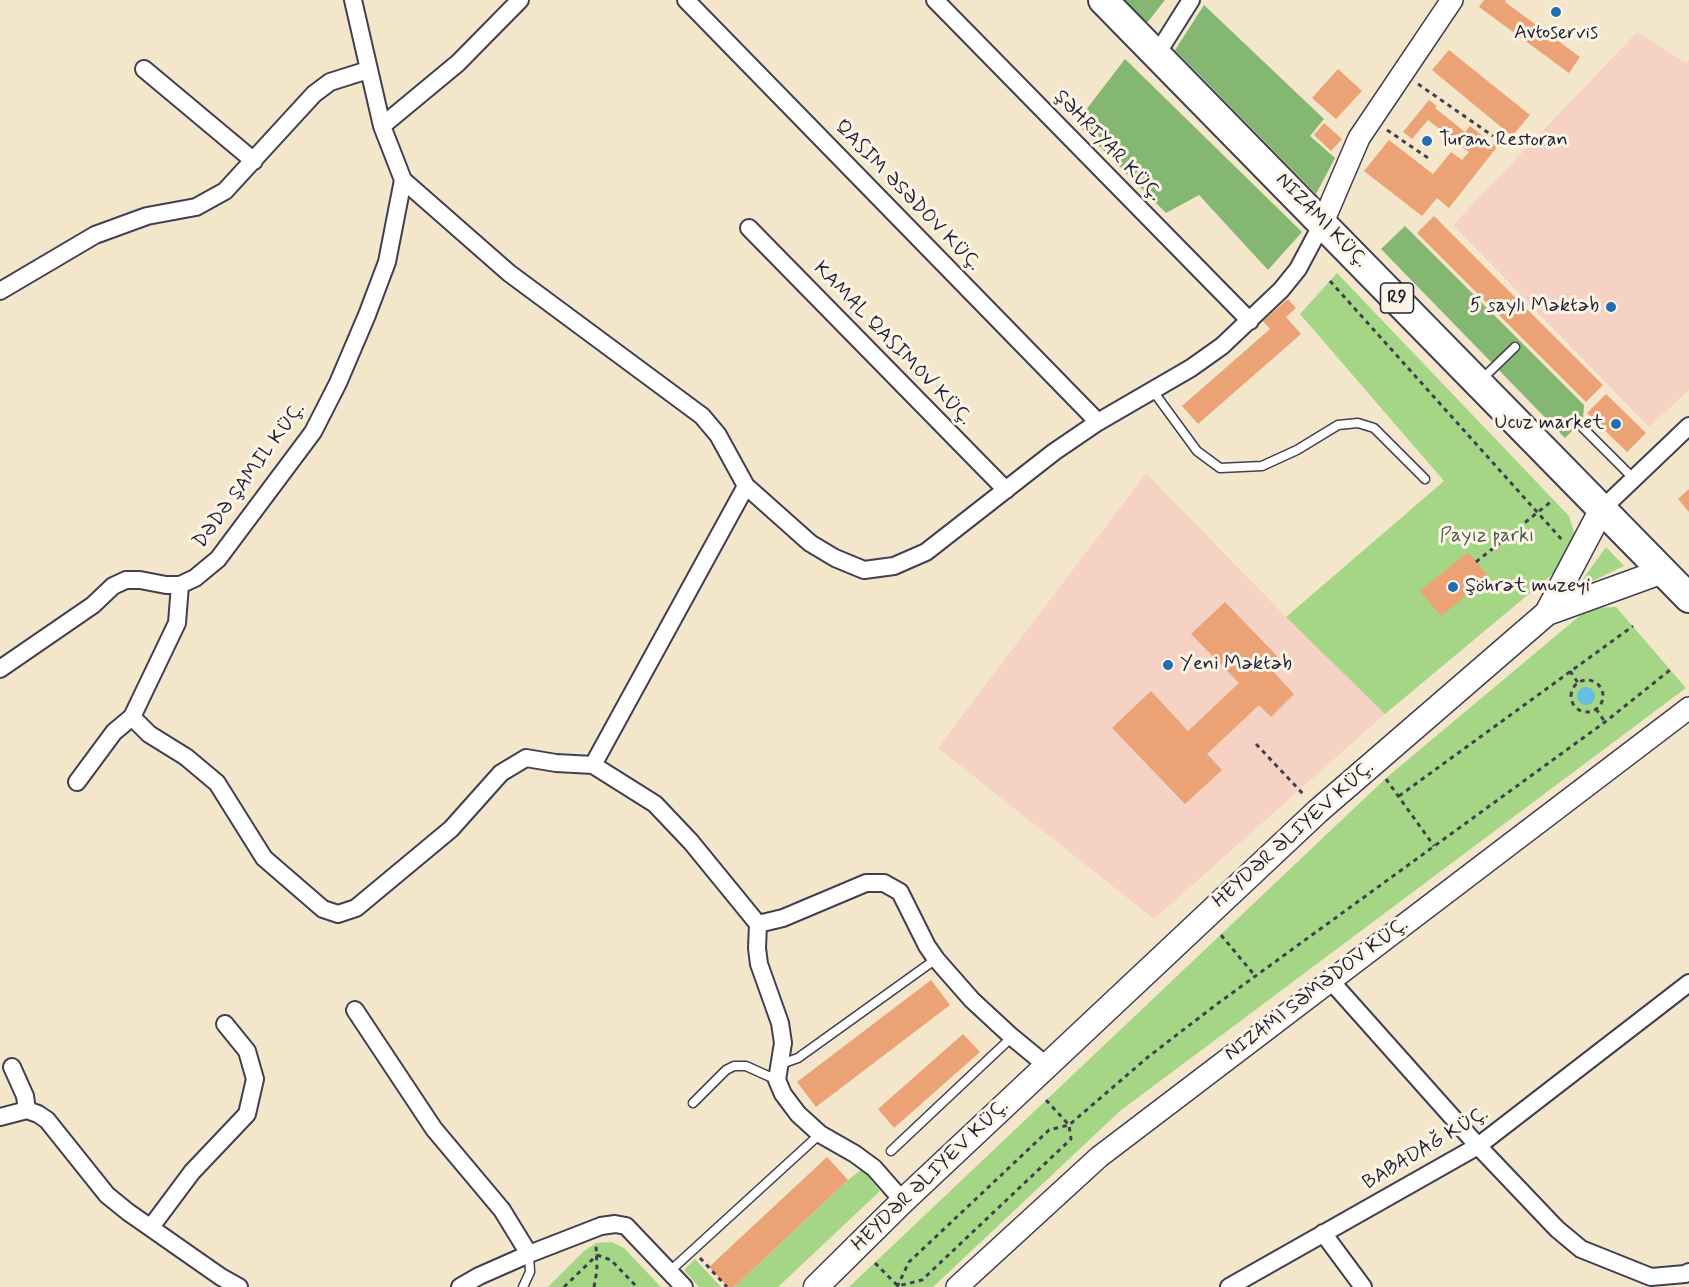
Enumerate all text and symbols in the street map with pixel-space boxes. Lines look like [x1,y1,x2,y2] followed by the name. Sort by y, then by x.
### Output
[1549,5,1563,19] marker: Avtoservis
[1514,22,1598,46] place label: Avtoservis
[1048,85,1166,207] street label: ŞƏHRIYAR KÜÇ.
[829,116,985,276] street label: QASIM ƏSƏDOV KÜÇ.
[1439,129,1568,153] place label: Turan Restoran
[1420,134,1434,148] marker: Turan Restoran
[1270,169,1372,273] street label: NIZAMI KÜÇ.
[808,257,976,431] street label: KAMAL QASIMOV KÜÇ.
[1380,283,1414,313] road number: R9
[1469,295,1599,319] place label: 5 saylı Məktəb
[1604,300,1618,314] marker: 5 saylı Məktəb
[189,398,311,554] street label: DƏDƏ ŞAMIL KÜÇ.
[1495,412,1604,436] place label: Ucuz market
[1609,417,1623,431] marker: Ucuz market
[1440,525,1534,549] park label: Payız parkı
[1465,575,1590,599] place label: Şöhrət muzeyi
[1446,580,1460,594] marker: Şöhrət muzeyi
[1180,653,1292,677] place label: Yeni Məktəb
[1161,658,1175,672] marker: Yeni Məktəb
[1208,756,1380,914] street label: HEYDƏR ƏLIYEV KÜÇ.
[1221,913,1413,1067] street label: NIZAMI SƏMƏDOV KÜÇ.
[848,1095,1014,1257] street label: HEYDƏR ƏLIYEV KÜÇ.
[1359,1102,1493,1196] street label: BABADAĞ KÜÇ.

